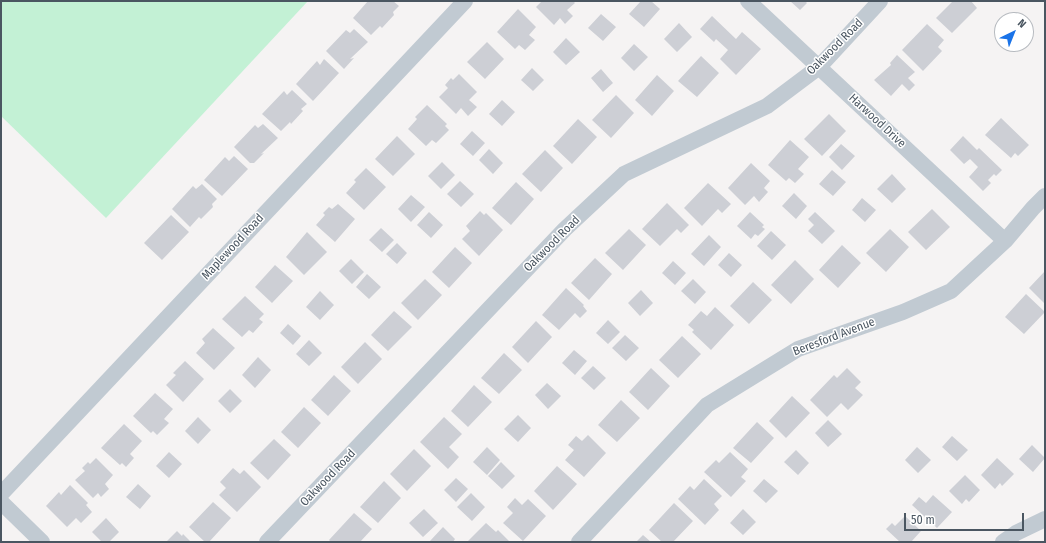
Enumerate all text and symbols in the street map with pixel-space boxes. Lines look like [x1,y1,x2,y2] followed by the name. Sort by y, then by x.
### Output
[994,12,1034,52] north arrow
[804,16,866,78] street label: Oakwood Road
[1015,17,1029,31] text: N
[846,91,908,151] street label: Harwood Drive
[199,211,267,283] street label: Maplewood Road
[521,213,583,275] street label: Oakwood Road
[791,315,877,359] street label: Beresford Avenue
[297,447,359,509] street label: Oakwood Road
[906,505,1026,531] scale bar
[911,513,935,527] text: 50 m

